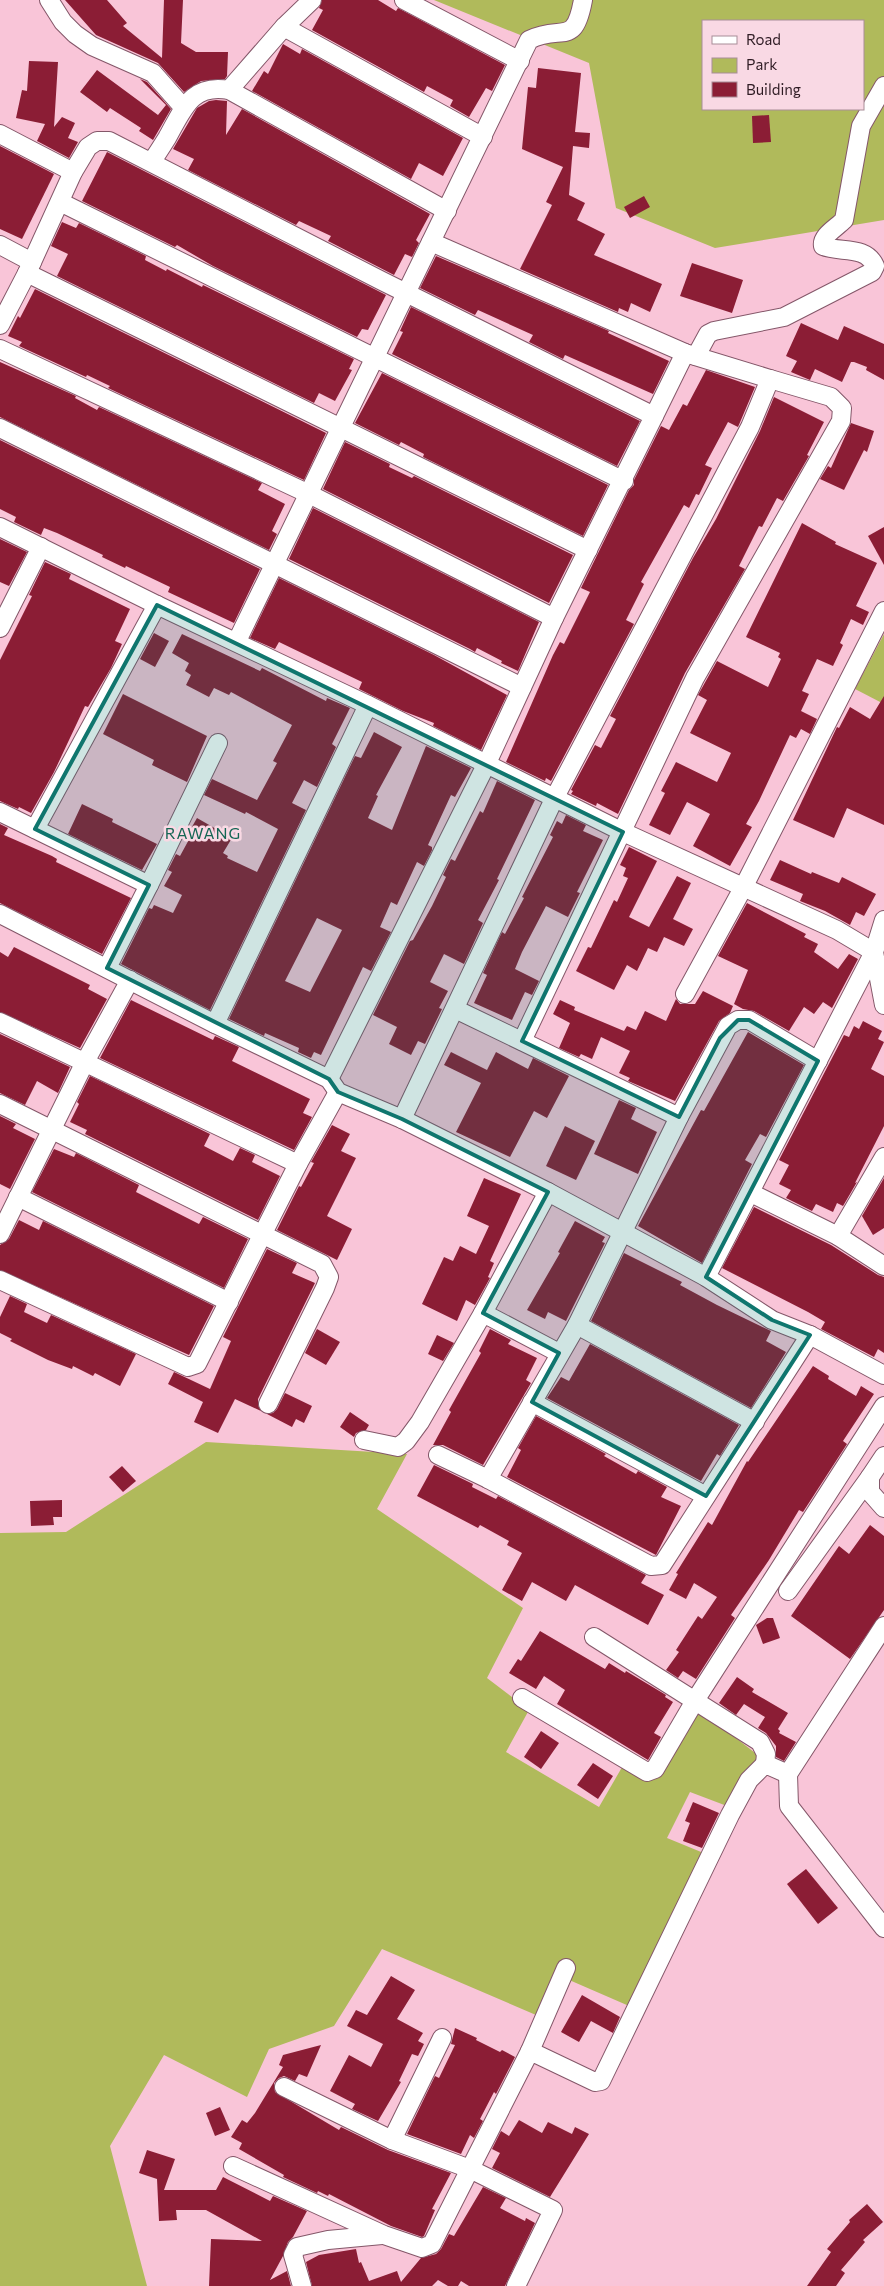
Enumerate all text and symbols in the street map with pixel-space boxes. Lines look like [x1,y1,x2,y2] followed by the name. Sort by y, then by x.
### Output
[702,20,864,110] legend
[746,30,781,48] text: Road
[746,55,777,73] text: Park
[746,80,801,98] text: Building
[165,823,241,842] district label: RAWANG

